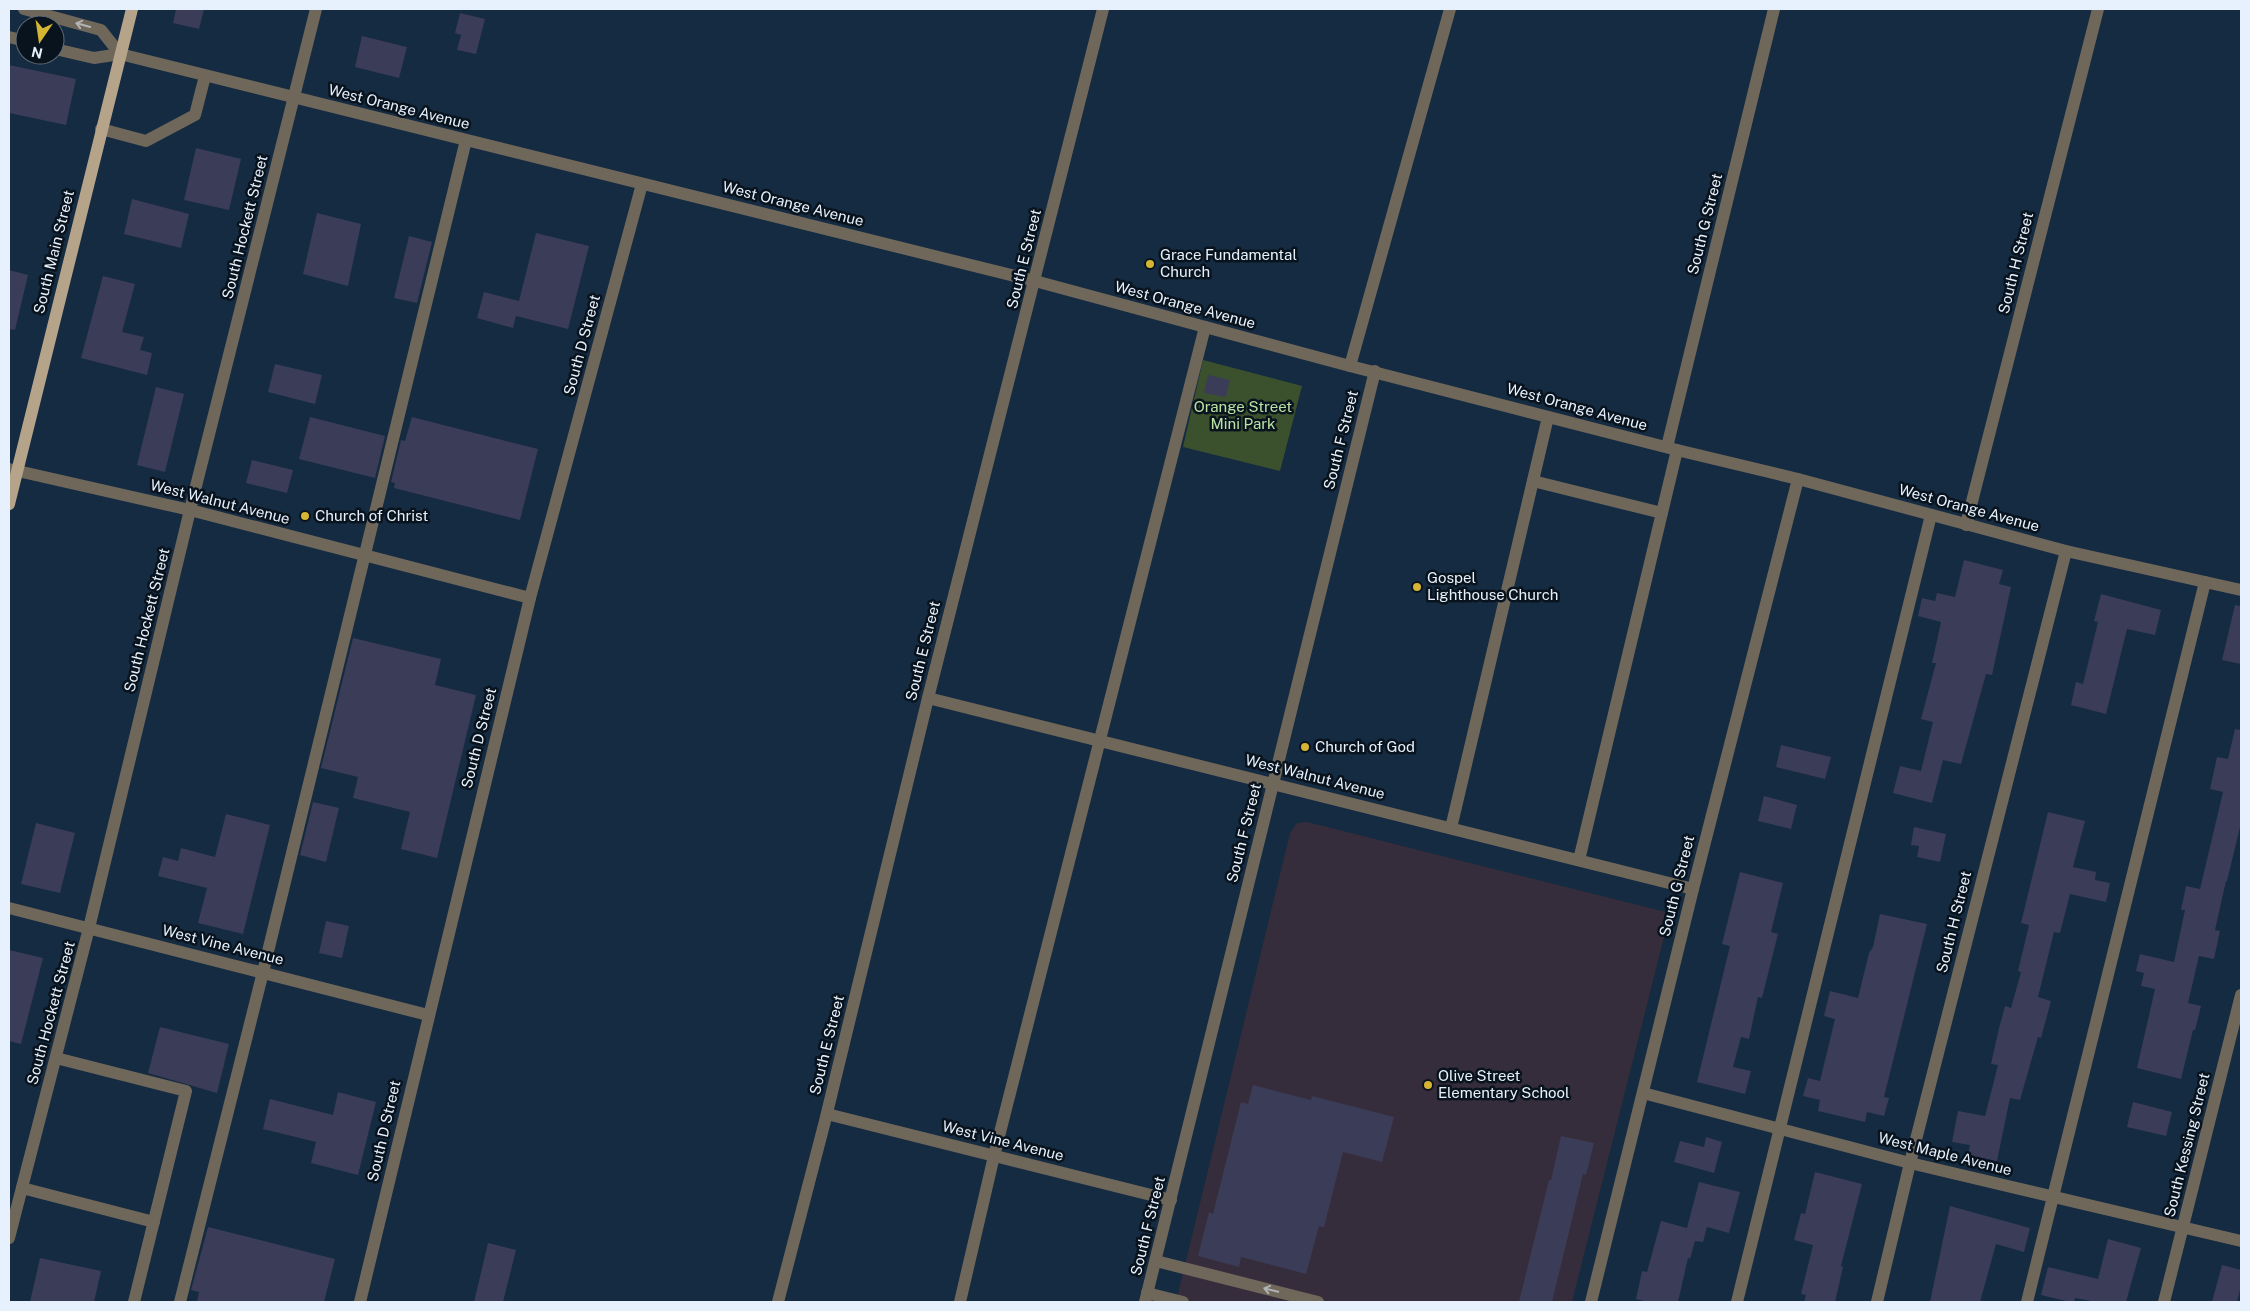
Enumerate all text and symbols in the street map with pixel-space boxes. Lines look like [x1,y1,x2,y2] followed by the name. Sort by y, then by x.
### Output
[15,15,65,65] north arrow
[76,20,92,30] one-way arrow
[30,44,44,62] text: N
[327,81,472,132] street label: West Orange Avenue
[218,153,271,301] street label: South Hockett Street
[1684,171,1725,276] street label: South G Street
[721,178,866,229] street label: West Orange Avenue
[30,188,77,315] street label: South Main Street
[1003,207,1044,310] street label: South E Street
[1995,210,2036,316] street label: South H Street
[1160,246,1297,280] place label: Grace Fundamental Church
[1144,258,1156,270] marker: Grace Fundamental Church
[1113,278,1257,332] street label: West Orange Avenue
[560,293,603,397] street label: South D Street
[1505,380,1649,434] street label: West Orange Avenue
[1320,388,1361,491] street label: South F Street
[1194,398,1292,432] park label: Orange Street Mini Park
[148,476,292,527] street label: West Walnut Avenue
[1897,481,2041,535] street label: West Orange Avenue
[315,507,428,524] place label: Church of Christ
[299,510,311,522] marker: Church of Christ
[120,546,173,694] street label: South Hockett Street
[1427,569,1559,603] place label: Gospel Lighthouse Church
[1411,581,1423,593] marker: Gospel Lighthouse Church
[902,599,943,702] street label: South E Street
[458,686,499,790] street label: South D Street
[1315,738,1415,755] place label: Church of God
[1299,741,1311,753] marker: Church of God
[1243,751,1387,802] street label: West Walnut Avenue
[1223,781,1264,884] street label: South F Street
[1656,833,1697,938] street label: South G Street
[1933,869,1974,975] street label: South H Street
[161,921,286,968] street label: West Vine Avenue
[23,939,78,1086] street label: South Hockett Street
[806,993,847,1096] street label: South E Street
[1438,1067,1570,1101] place label: Olive Street Elementary School
[2160,1071,2213,1219] street label: South Kessing Street
[364,1079,403,1183] street label: South D Street
[1422,1079,1434,1091] marker: Olive Street Elementary School
[941,1117,1066,1164] street label: West Vine Avenue
[1877,1129,2014,1178] street label: West Maple Avenue
[1127,1174,1168,1277] street label: South F Street
[1264,1285,1280,1294] one-way arrow

